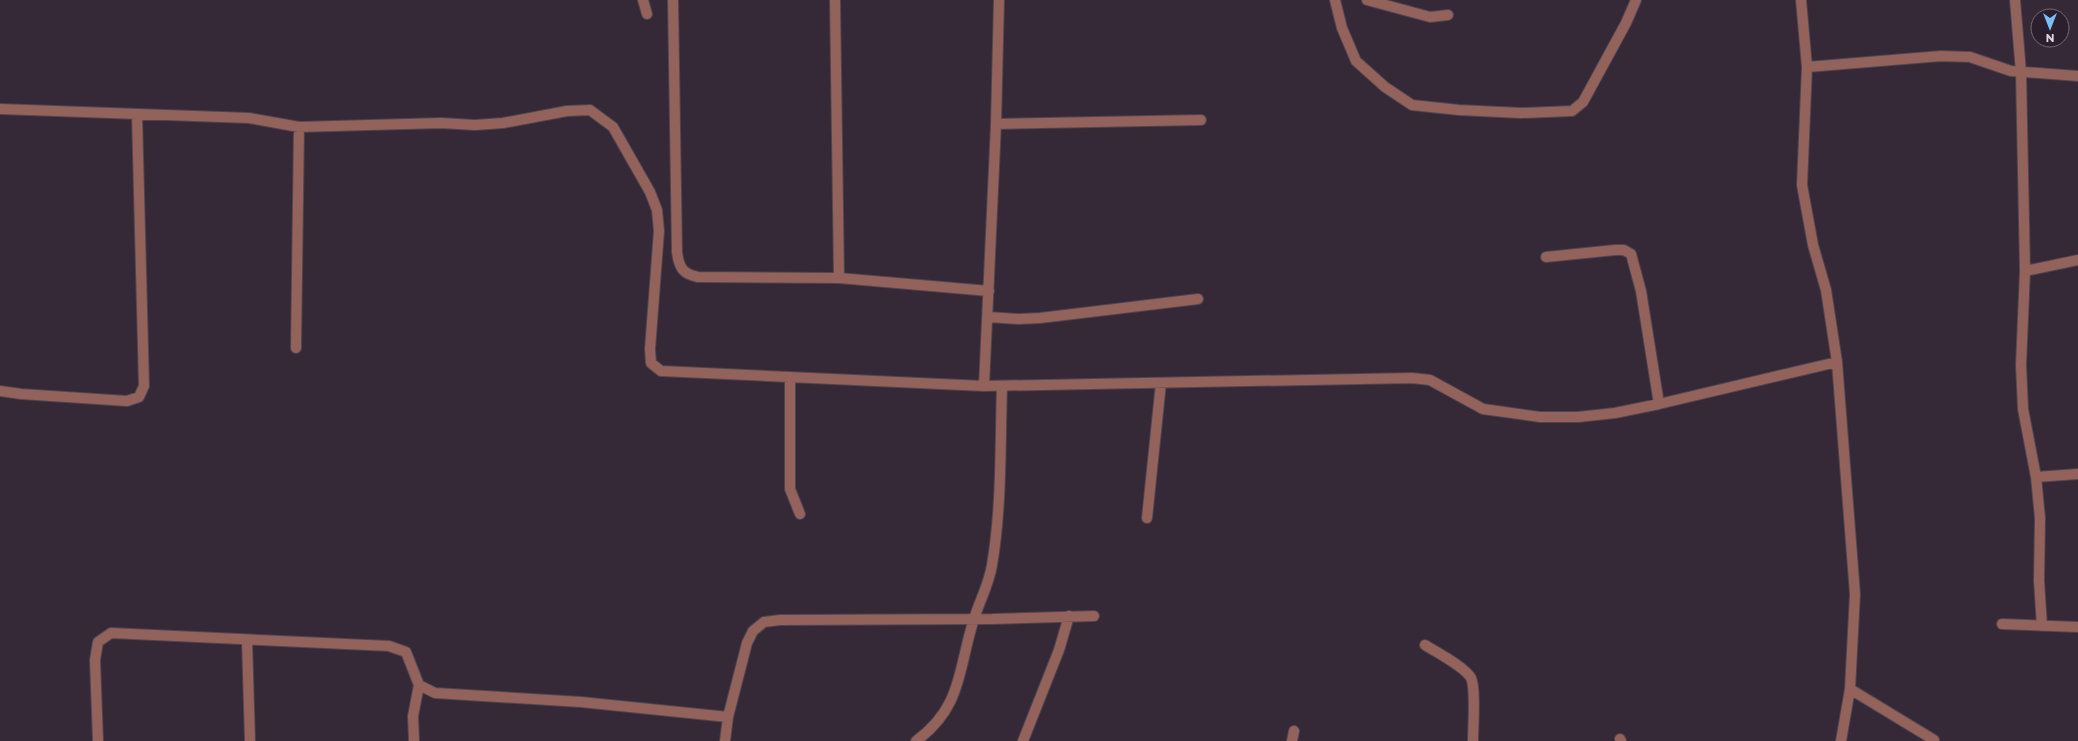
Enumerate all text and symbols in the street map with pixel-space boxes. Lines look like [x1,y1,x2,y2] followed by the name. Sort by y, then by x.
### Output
[2030,8,2070,48] north arrow
[2046,31,2054,45] text: N

